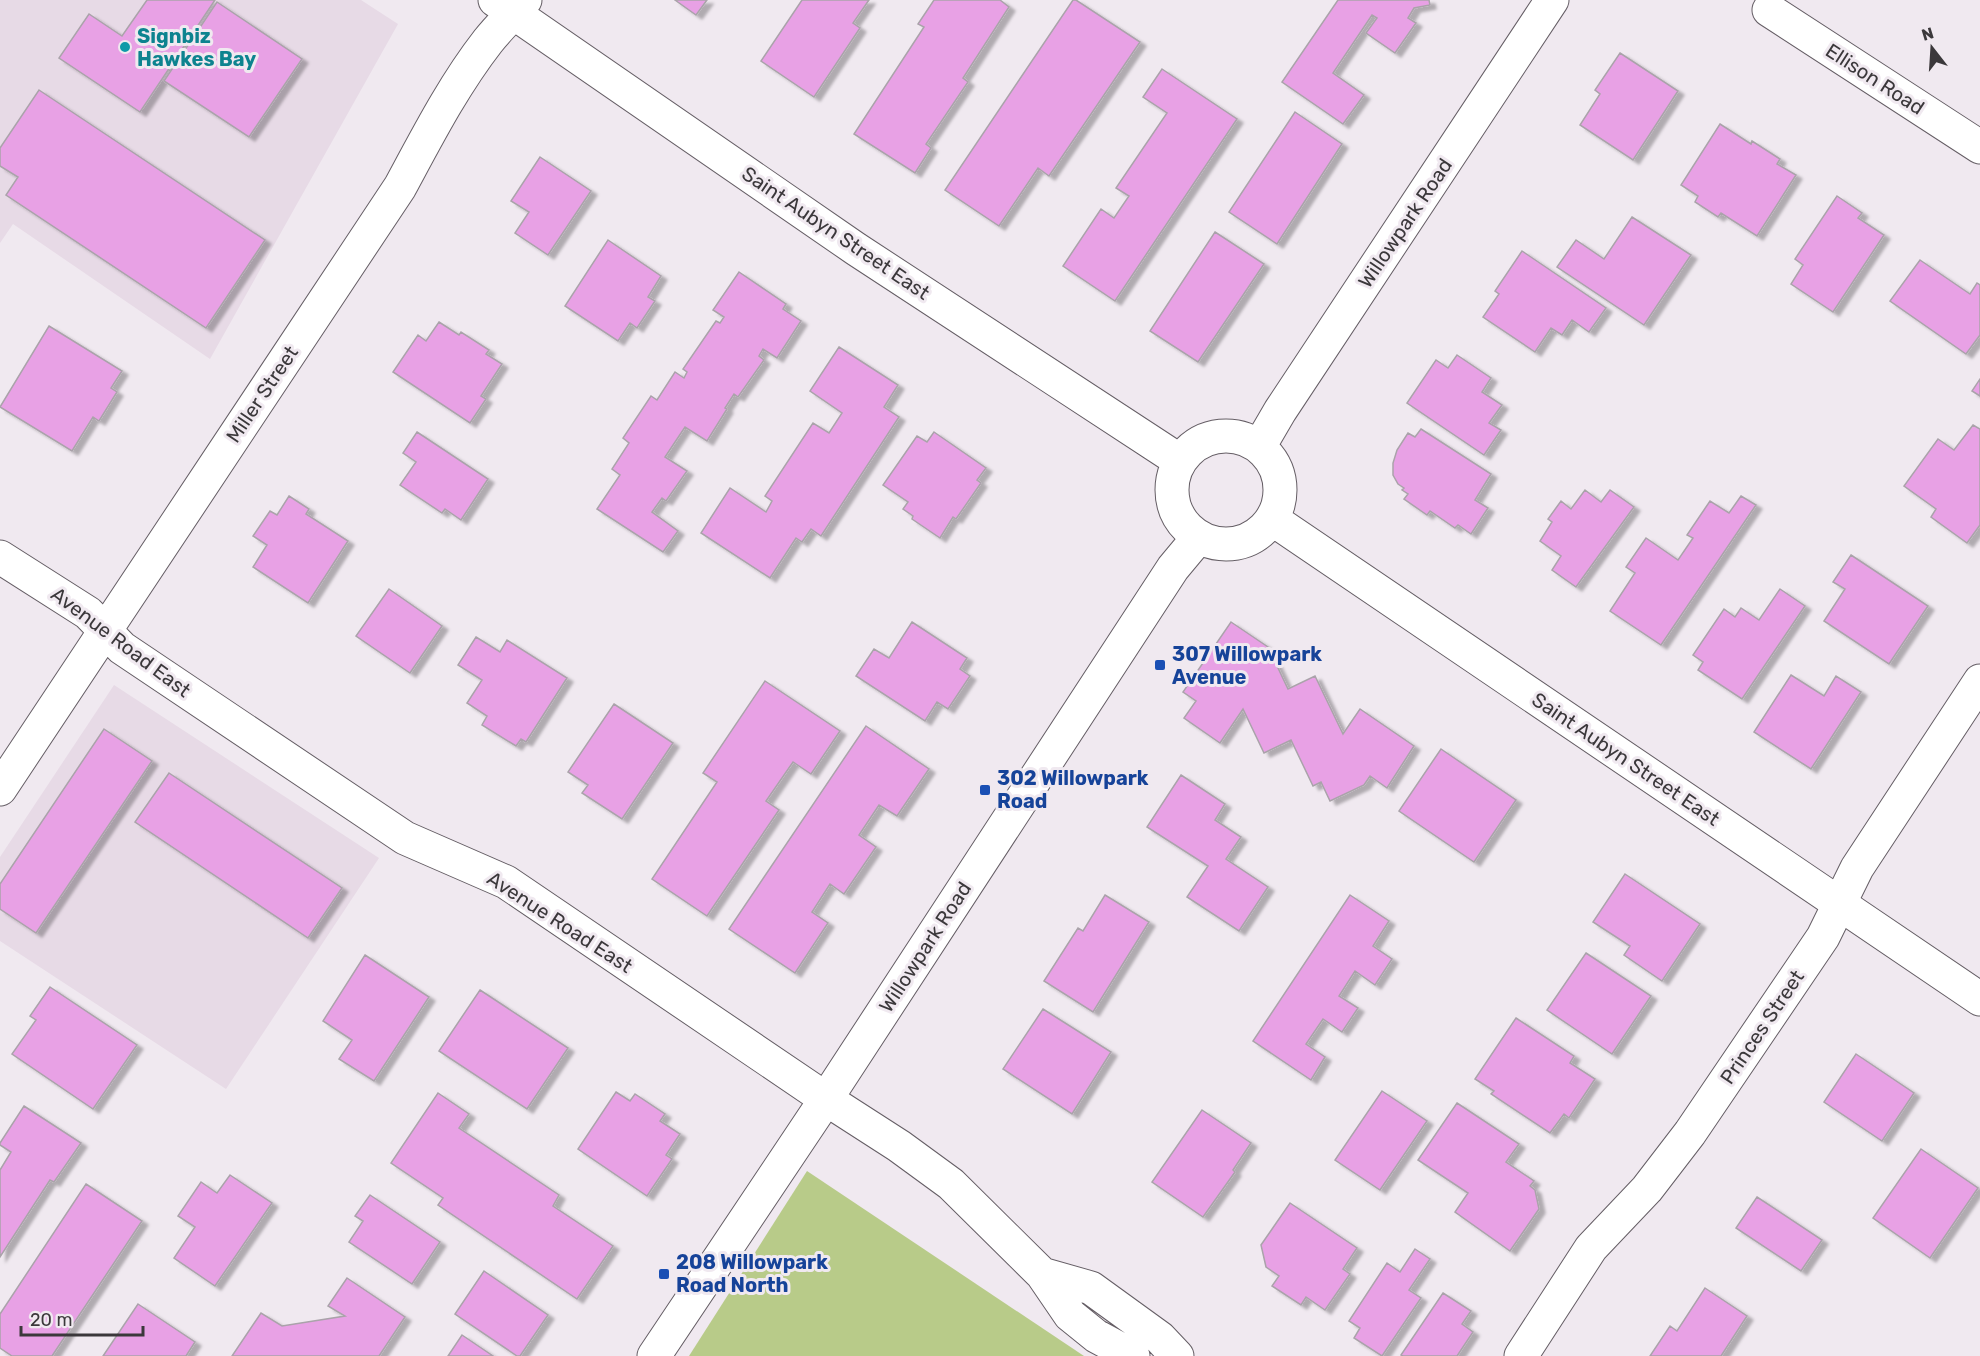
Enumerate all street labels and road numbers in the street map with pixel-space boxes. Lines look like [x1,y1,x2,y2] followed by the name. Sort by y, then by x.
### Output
[1821,38,1929,120] street label: Ellison Road
[1353,154,1457,292] street label: Willowpark Road
[738,161,935,305] street label: Saint Aubyn Street East
[221,341,303,447] street label: Miller Street
[47,582,196,702] street label: Avenue Road East
[1528,687,1725,831] street label: Saint Aubyn Street East
[483,866,637,978] street label: Avenue Road East
[874,877,976,1017] street label: Willowpark Road
[1715,965,1809,1089] street label: Princes Street

